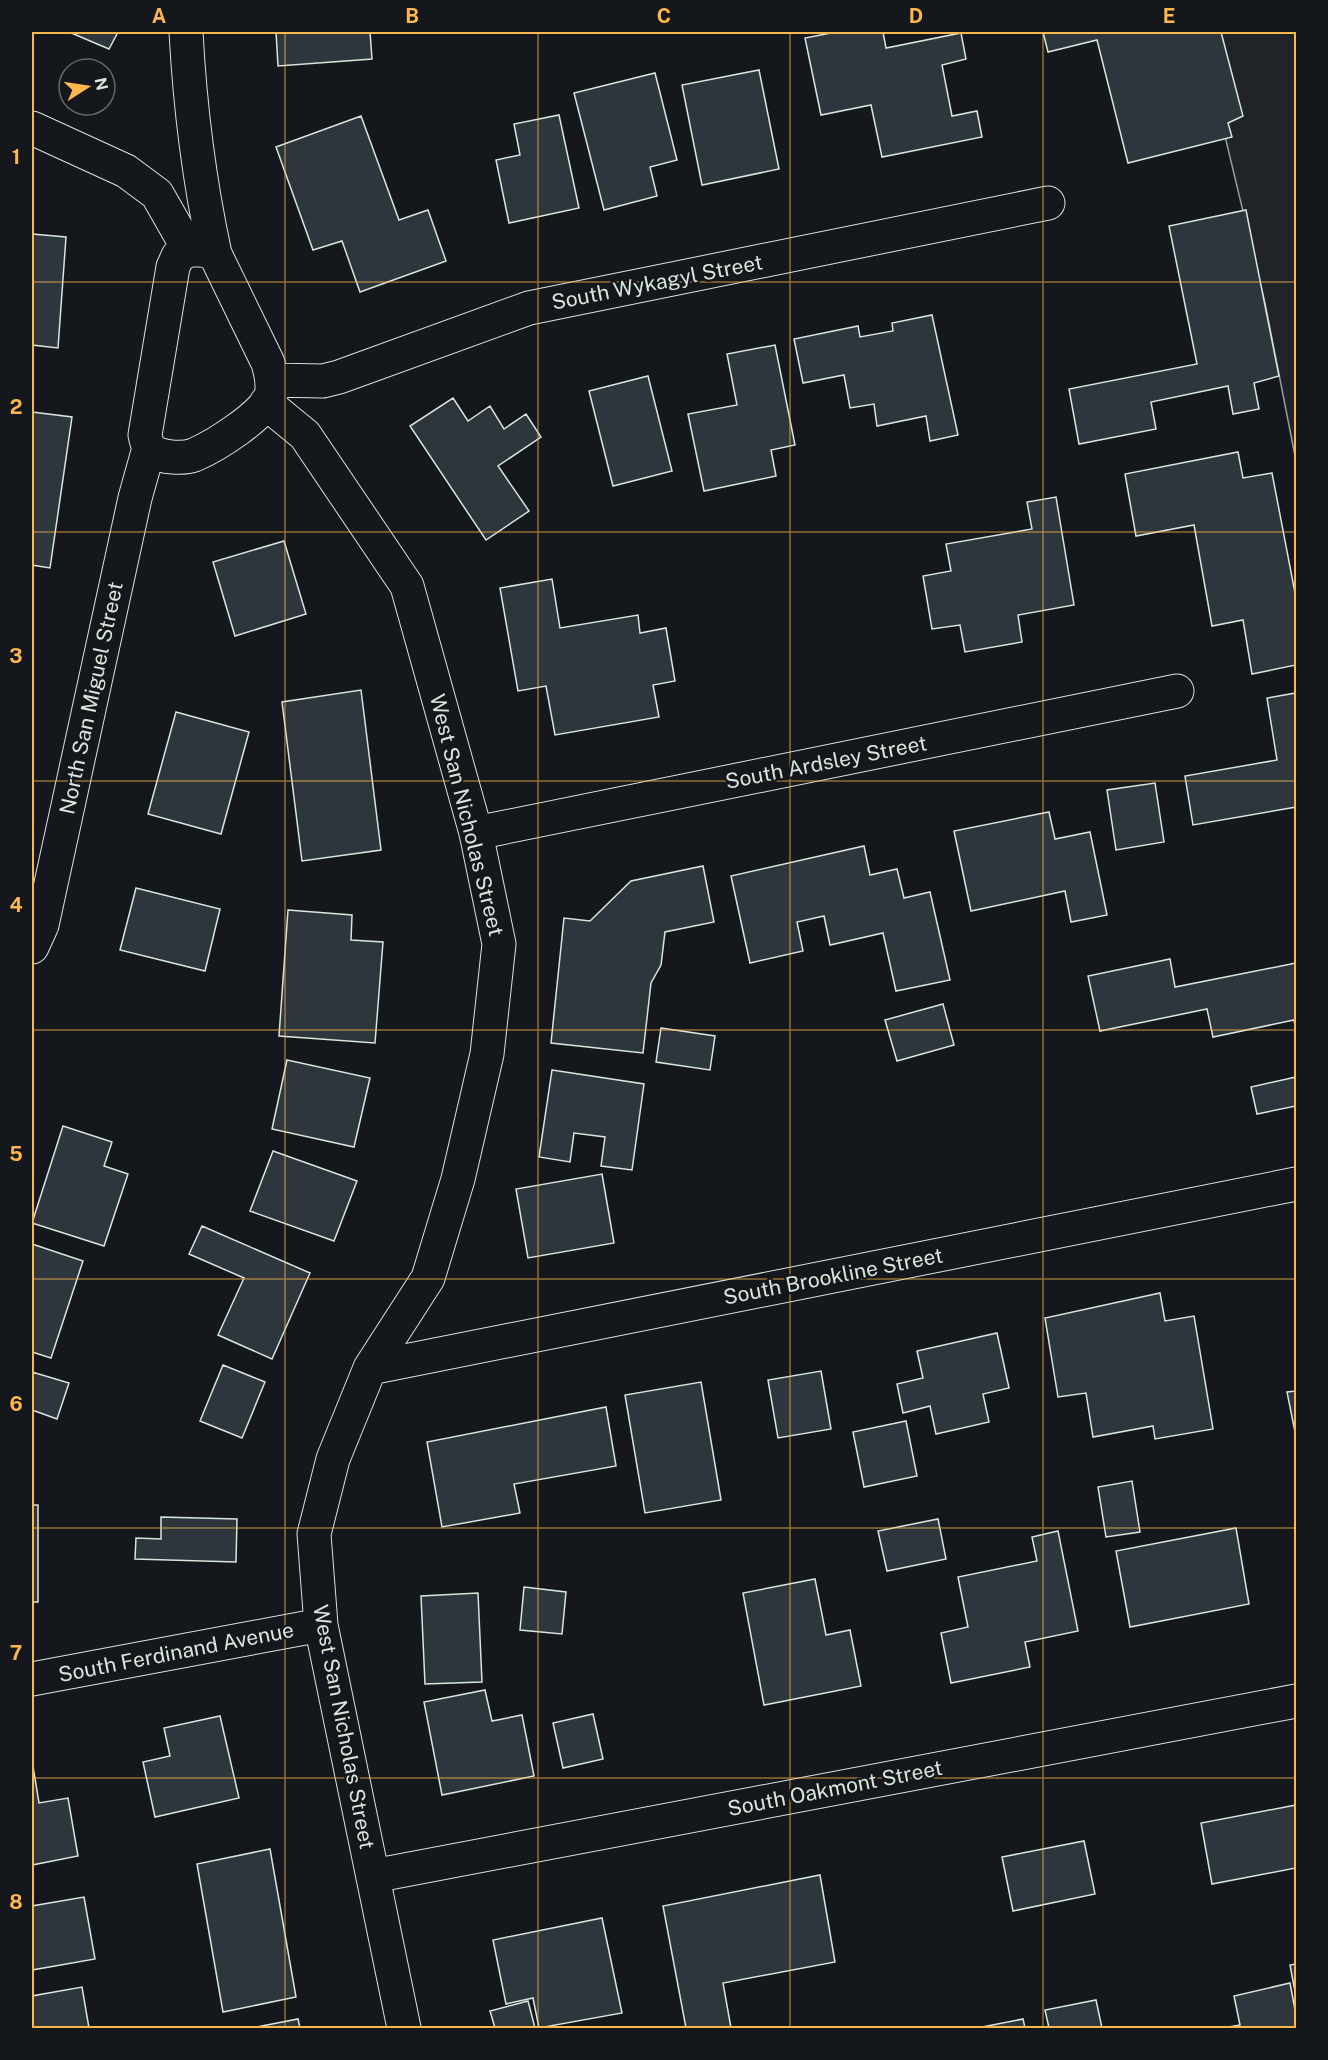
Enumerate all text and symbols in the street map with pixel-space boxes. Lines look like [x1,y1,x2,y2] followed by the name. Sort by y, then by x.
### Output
[152,4,166,28] text: A
[405,4,419,28] text: B
[657,4,671,28] text: C
[909,4,923,28] text: D
[1163,4,1175,28] text: E
[57,57,117,117] north arrow
[91,76,112,92] text: N
[12,145,20,169] text: 1
[549,249,765,315] street label: South Wykagyl Street
[10,395,22,419] text: 2
[54,579,128,817] street label: North San Miguel Street
[9,644,23,668] text: 3
[425,691,509,939] street label: West San Nicholas Street
[723,730,929,794] street label: South Ardsley Street
[9,893,23,917] text: 4
[9,1142,23,1166] text: 5
[721,1242,945,1310] street label: South Brookline Street
[9,1392,23,1416] text: 6
[308,1603,380,1851] street label: West San Nicholas Street
[56,1617,296,1687] street label: South Ferdinand Avenue
[10,1641,22,1665] text: 7
[725,1755,945,1821] street label: South Oakmont Street
[9,1890,23,1914] text: 8

